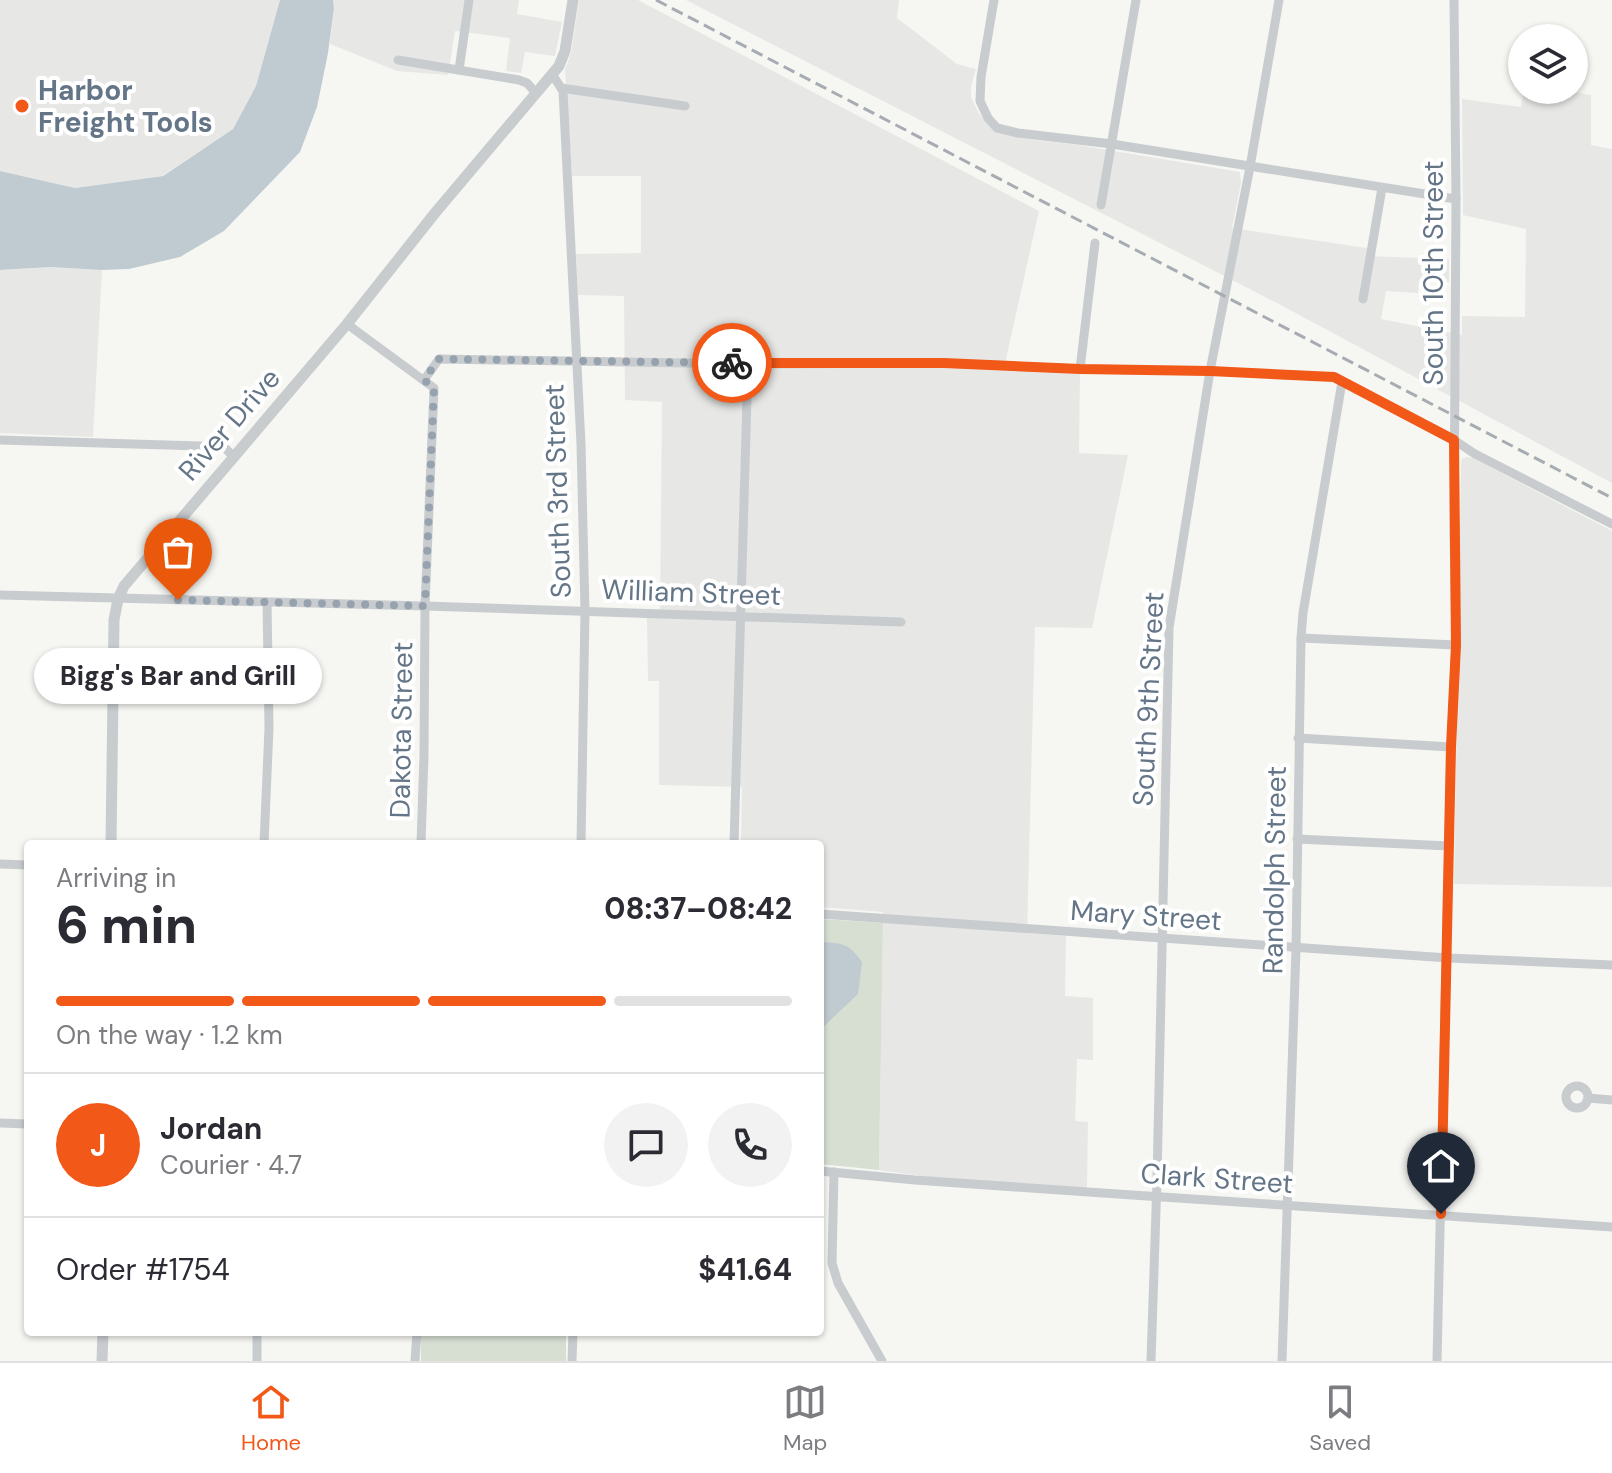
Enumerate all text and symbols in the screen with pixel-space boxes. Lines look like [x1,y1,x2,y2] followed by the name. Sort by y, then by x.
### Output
[1508,24,1588,104] map controls
[1508,24,1588,104] button: layers
[38,72,213,141] place label: Harbor Freight Tools
[13,97,31,115] marker: Harbor Freight Tools
[1415,160,1452,386] street label: South 10th Street
[692,323,772,403] courier
[710,341,754,385] icon: bike
[170,360,288,488] street label: River Drive
[535,383,580,599] street label: South 3rd Street
[144,518,212,600] pin
[156,530,200,574] icon: bag
[600,571,782,614] street label: William Street
[1124,591,1173,807] street label: South 9th Street
[381,641,422,819] street label: Dakota Street
[34,648,322,704] callout: Bigg's Bar and Grill
[60,659,296,693] text: Bigg's Bar and Grill
[1254,766,1295,975] street label: Randolph Street
[56,861,176,895] text: Arriving in
[604,889,792,928] text: 08:37–08:42
[56,891,197,959] text: 6 min
[1069,892,1223,939] street label: Mary Street
[56,1018,283,1052] text: On the way · 1.2 km
[604,1103,688,1187] button: chat
[708,1103,792,1187] button: phone
[160,1109,262,1148] text: Jordan
[90,1126,106,1165] text: J
[1407,1132,1475,1214] pin
[1419,1144,1463,1188] icon: home
[160,1148,302,1182] text: Courier · 4.7
[1139,1155,1294,1202] street label: Clark Street
[56,1250,230,1289] text: Order #1754
[698,1250,792,1289] text: $41.64
[241,1380,301,1457] tab: Home
[783,1380,827,1457] tab: Map
[1309,1380,1371,1457] tab: Saved

